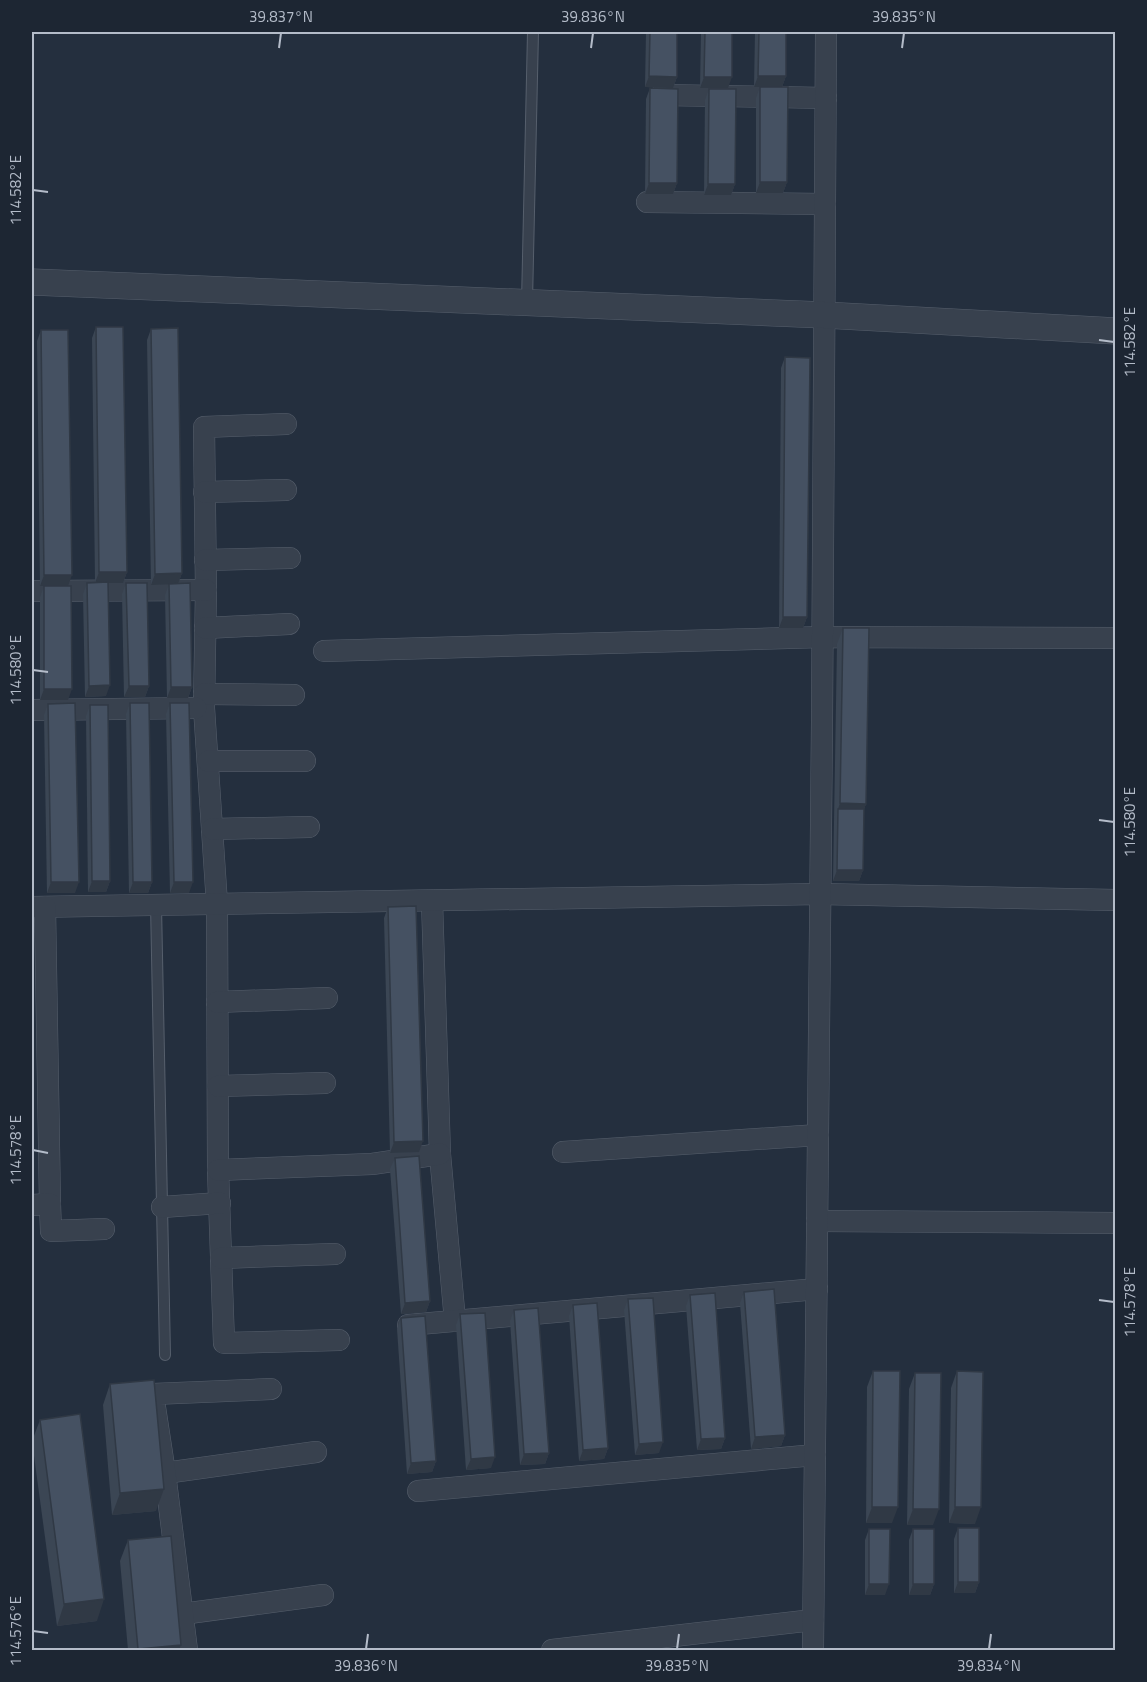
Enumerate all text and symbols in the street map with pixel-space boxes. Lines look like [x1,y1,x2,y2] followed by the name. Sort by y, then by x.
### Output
[249,5,313,28] text: 39.837°N
[561,5,625,28] text: 39.836°N
[872,5,936,28] text: 39.835°N
[4,155,27,225] text: 114.582°E
[1118,307,1141,377] text: 114.582°E
[4,635,27,705] text: 114.580°E
[1118,787,1141,857] text: 114.580°E
[4,1115,27,1185] text: 114.578°E
[1118,1267,1141,1337] text: 114.578°E
[4,1596,27,1666] text: 114.576°E
[334,1654,398,1677] text: 39.836°N
[645,1654,709,1677] text: 39.835°N
[957,1654,1021,1677] text: 39.834°N

